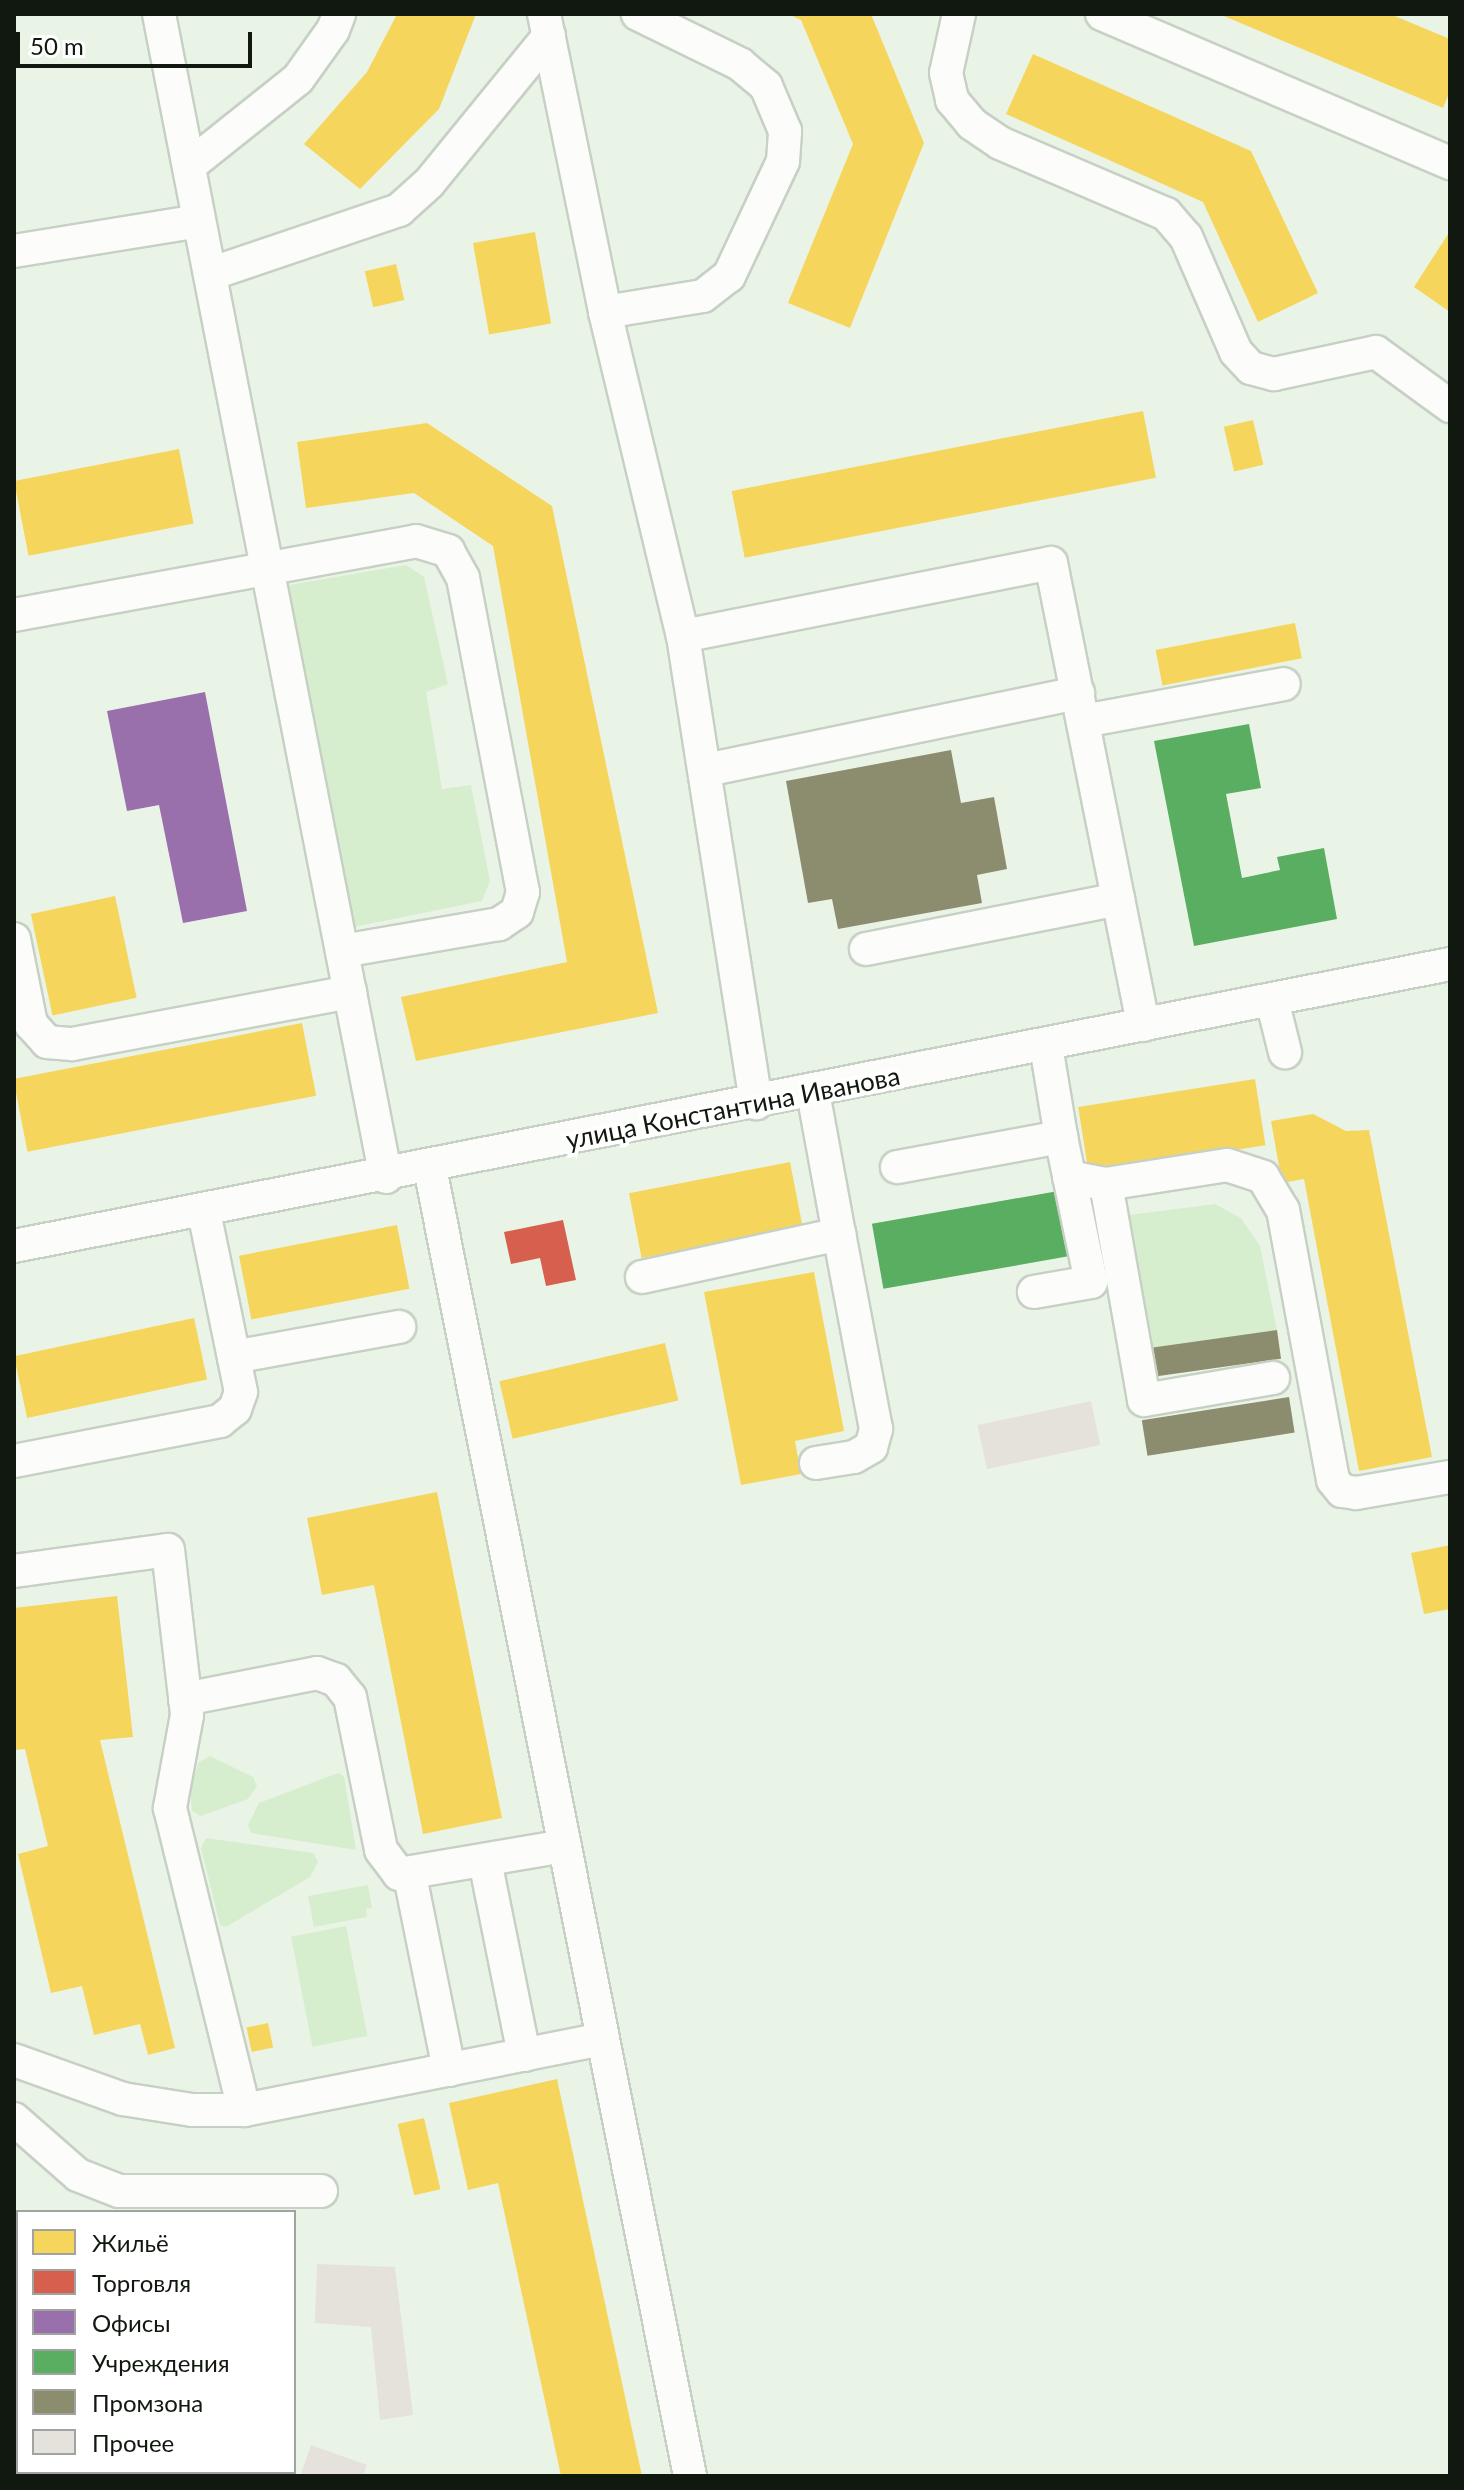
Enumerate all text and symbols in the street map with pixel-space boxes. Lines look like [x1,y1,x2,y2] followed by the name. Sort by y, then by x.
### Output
[20,16,256,66] scale bar
[30,31,84,60] text: 50 m
[563,1060,903,1156] street label: улица Константина Иванова
[16,2210,296,2474] legend
[92,2228,169,2257] text: Жильё
[92,2268,191,2297] text: Торговля
[92,2308,171,2337] text: Офисы
[92,2348,230,2377] text: Учреждения
[92,2388,203,2417] text: Промзона
[92,2428,174,2457] text: Прочее

